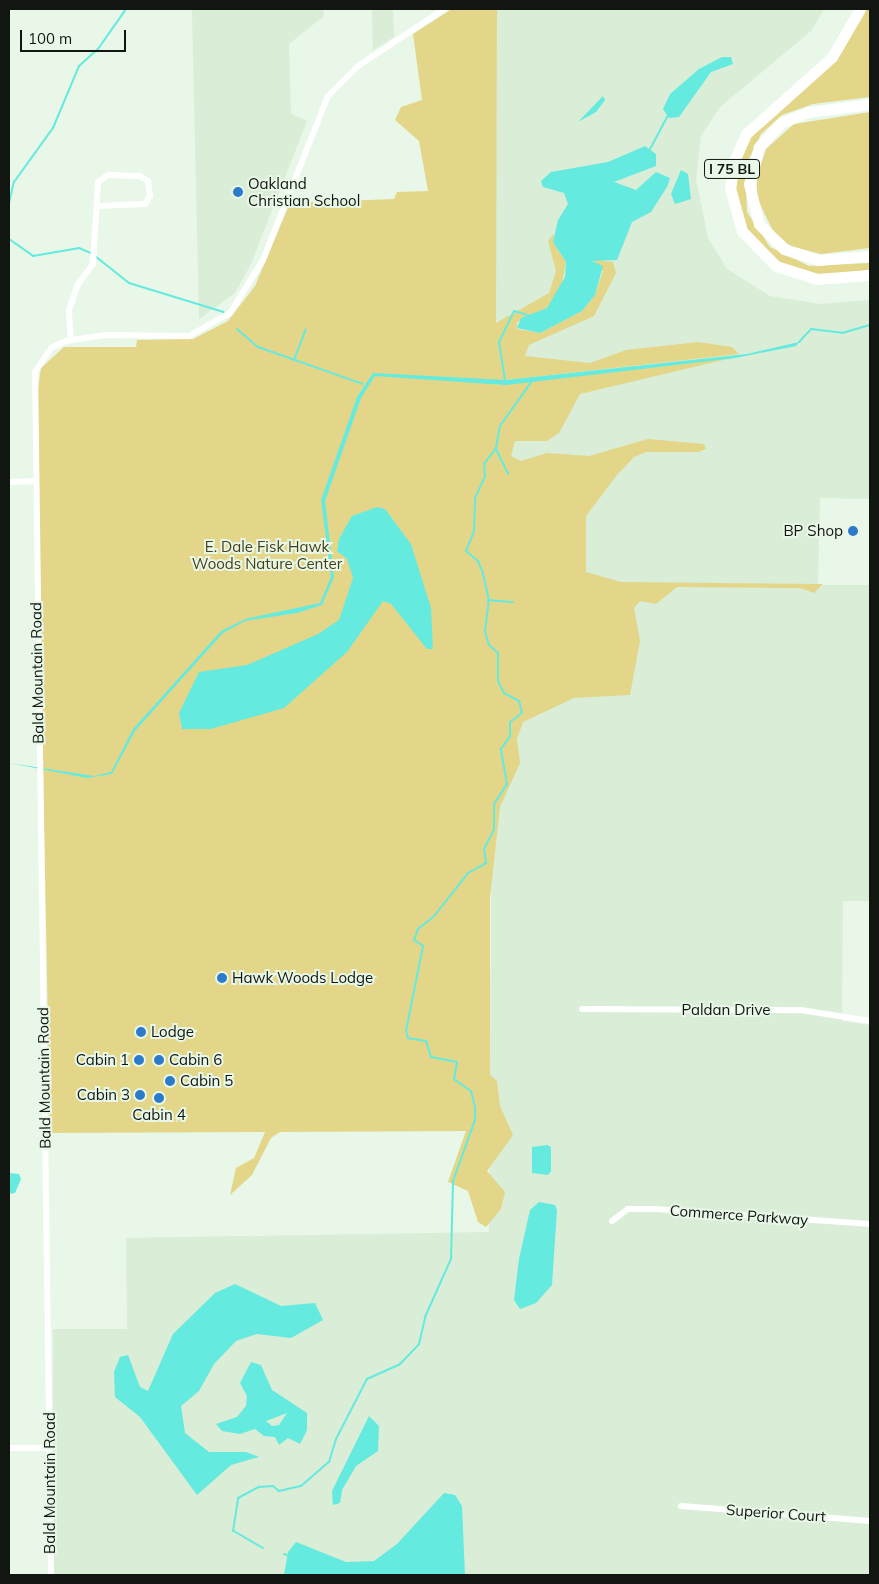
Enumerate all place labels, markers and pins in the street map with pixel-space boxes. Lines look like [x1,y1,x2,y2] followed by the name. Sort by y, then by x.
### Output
[248,174,360,209] place label: Oakland Christian School
[232,186,244,198] marker: Oakland Christian School
[783,522,843,540] place label: BP Shop
[847,525,859,537] marker: BP Shop
[232,969,373,987] place label: Hawk Woods Lodge
[216,972,228,984] marker: Hawk Woods Lodge
[151,1023,194,1041] place label: Lodge
[135,1026,147,1038] marker: Lodge
[76,1051,129,1069] place label: Cabin 1
[169,1051,222,1069] place label: Cabin 6
[133,1054,145,1066] marker: Cabin 1
[153,1054,165,1066] marker: Cabin 6
[180,1072,233,1090] place label: Cabin 5
[164,1075,176,1087] marker: Cabin 5
[77,1086,130,1104] place label: Cabin 3
[134,1089,146,1101] marker: Cabin 3
[153,1092,165,1104] marker: Cabin 4
[132,1106,186,1124] place label: Cabin 4

